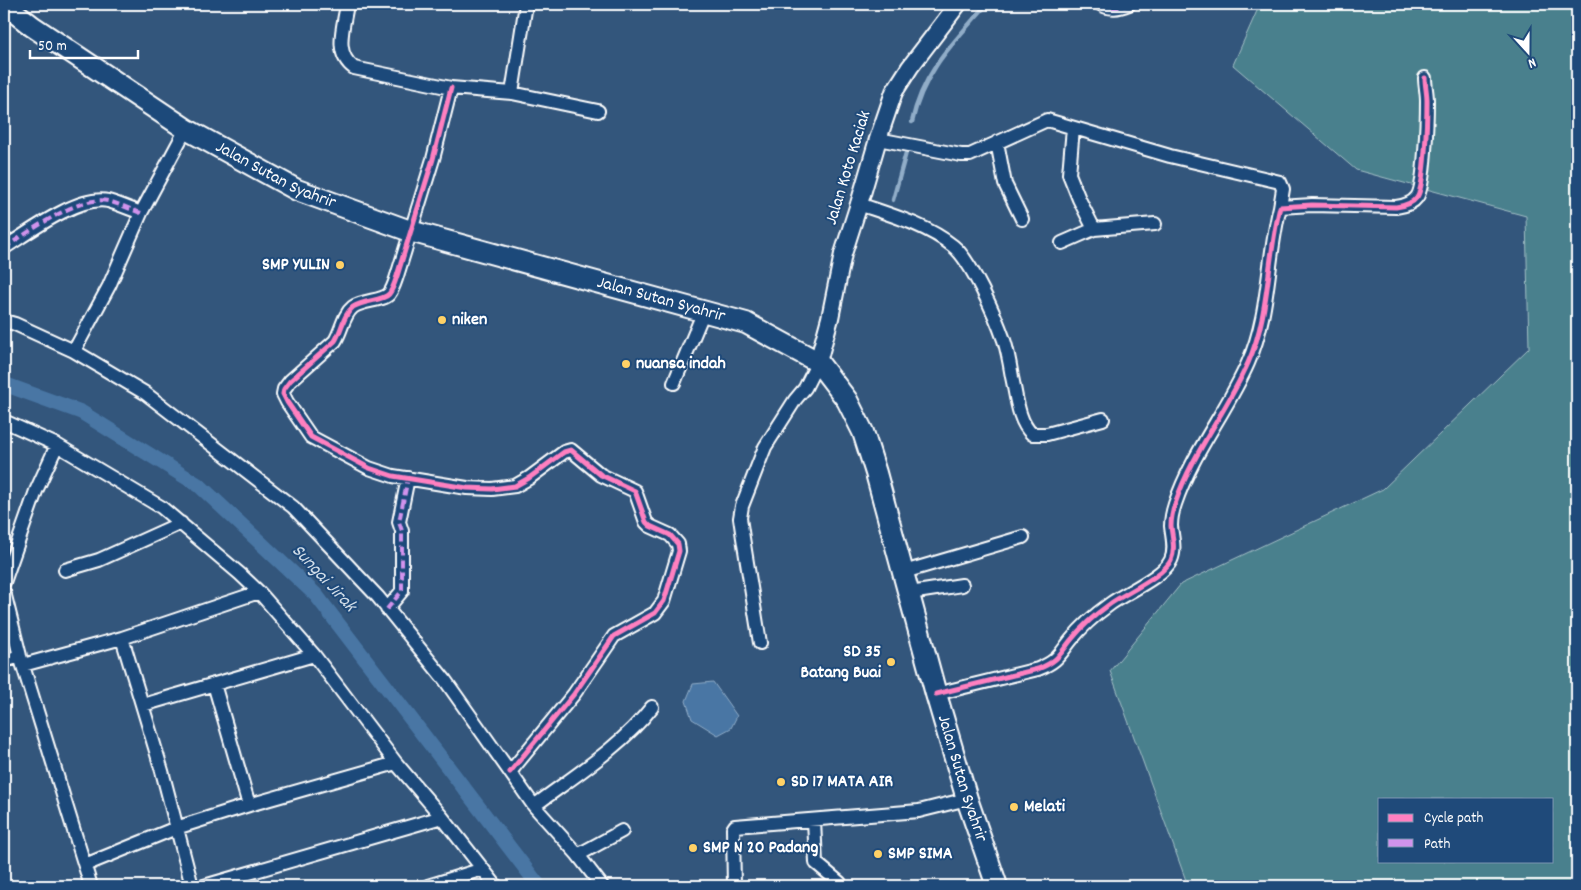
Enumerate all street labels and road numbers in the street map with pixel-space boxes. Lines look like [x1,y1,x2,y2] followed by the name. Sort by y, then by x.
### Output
[820,108,878,228] street label: Jalan Koto Kaciak
[211,135,340,216] street label: Jalan Sutan Syahrir
[594,270,728,329] street label: Jalan Sutan Syahrir
[930,712,994,846] street label: Jalan Sutan Syahrir

